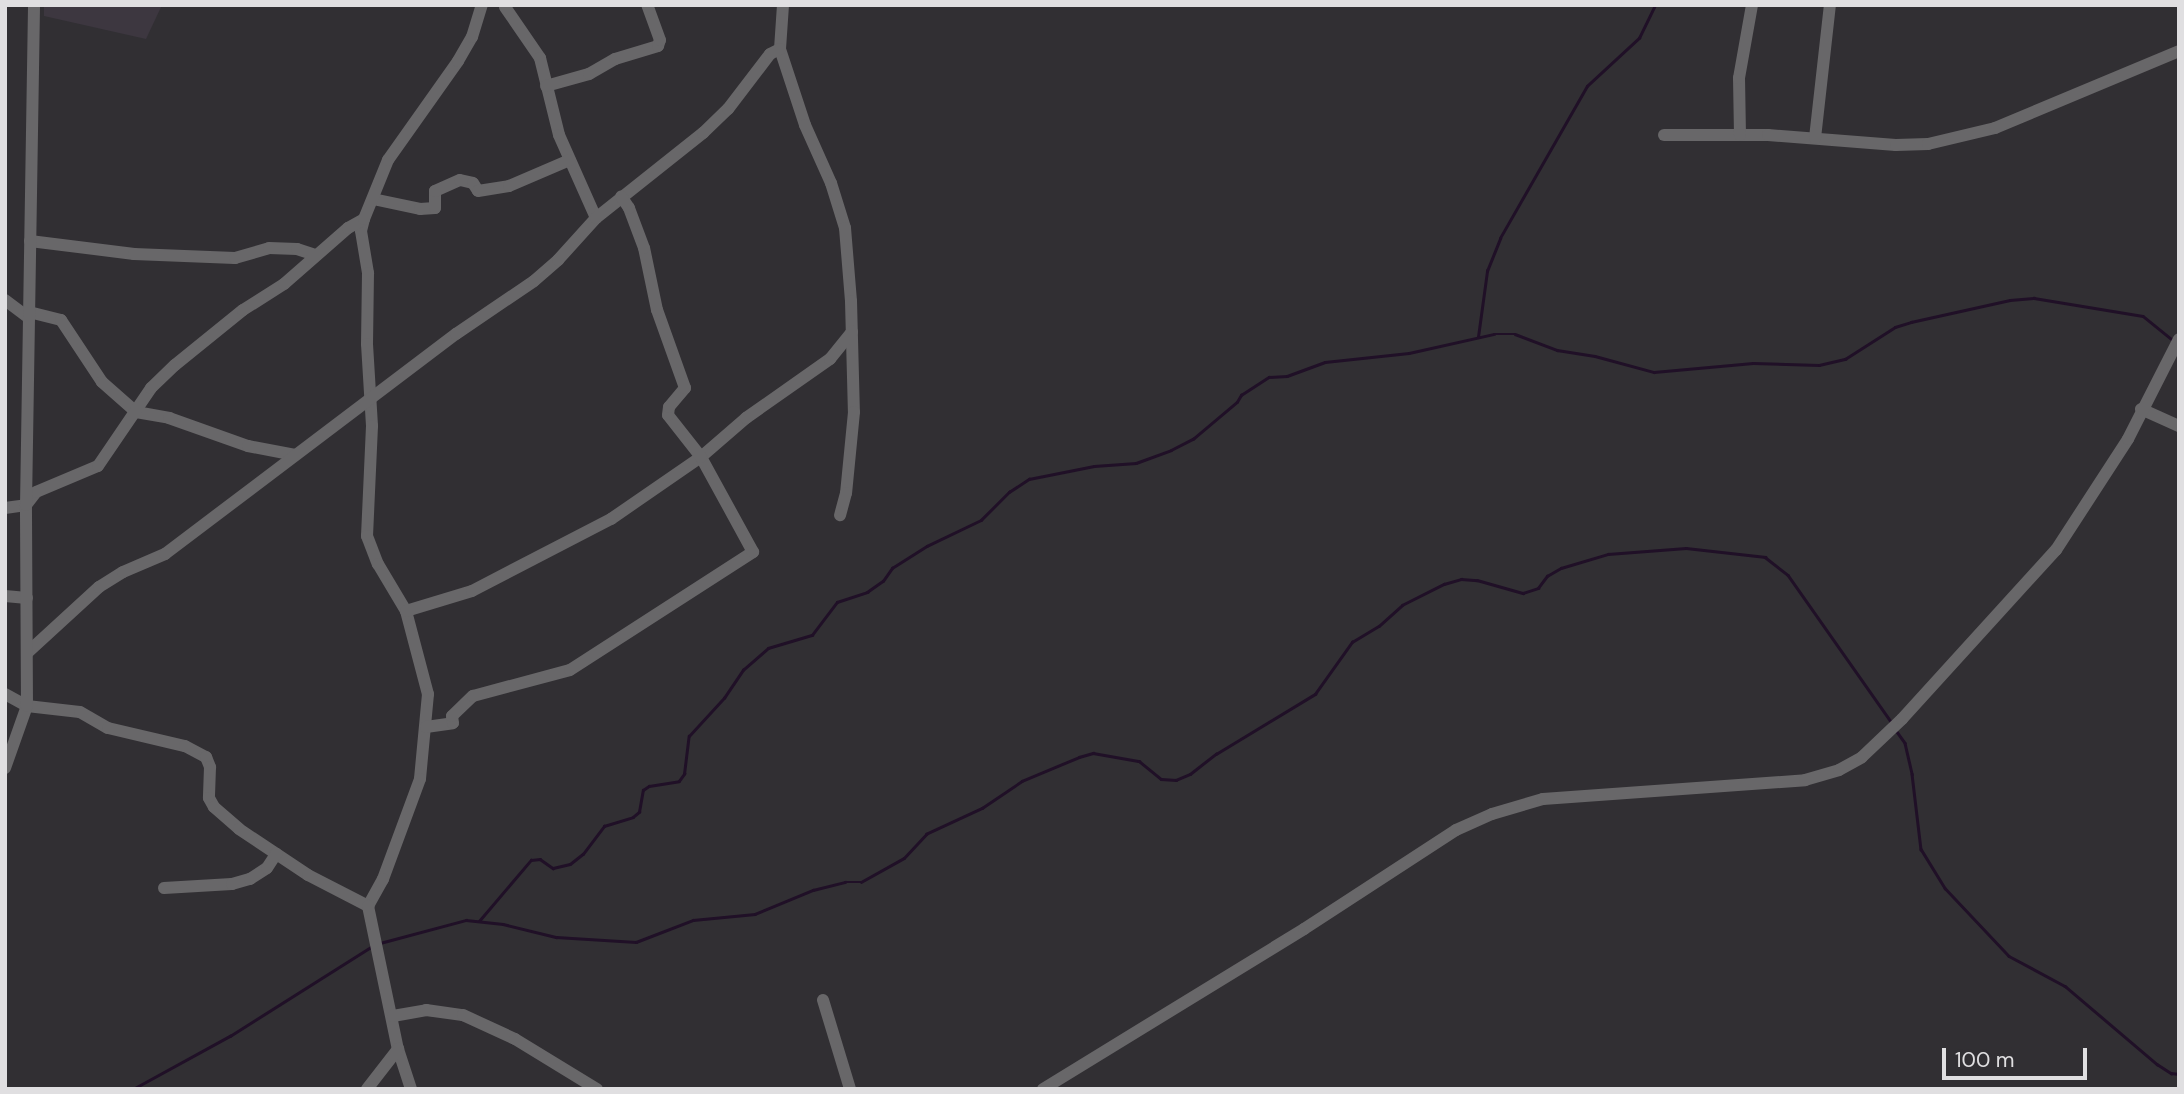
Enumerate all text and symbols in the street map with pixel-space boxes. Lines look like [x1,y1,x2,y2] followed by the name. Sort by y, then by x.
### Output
[1946,1034,2091,1078] scale bar
[1955,1046,2015,1074] text: 100 m

